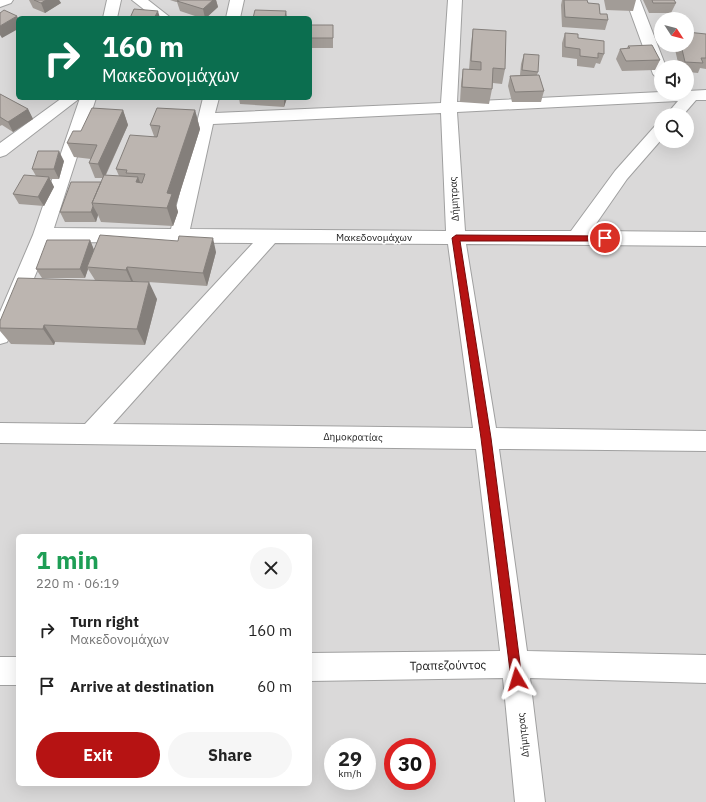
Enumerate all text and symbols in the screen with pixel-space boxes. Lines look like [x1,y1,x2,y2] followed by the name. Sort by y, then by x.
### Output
[654,12,694,52] north arrow
[654,12,694,148] map controls
[102,28,184,65] text: 160 m
[36,32,88,84] icon: right
[654,60,694,100] button: sound
[102,64,239,87] text: Μακεδονομάχων
[654,108,694,148] button: search
[446,176,462,222] street label: Δήμητρας
[588,221,622,255] pin
[594,227,616,249] icon: arrive
[336,231,412,244] street label: Μακεδονομάχων
[323,430,383,444] street label: Δημοκρατίας
[36,544,99,576] text: 1 min
[250,547,292,589] button: close
[36,575,119,592] text: 220 m · 06:19
[70,612,139,631] text: Turn right
[36,619,58,641] icon: right
[248,621,292,640] text: 160 m
[70,631,169,648] text: Μακεδονομάχων
[410,657,487,673] street label: Τραπεζούντος
[496,658,538,700] position arrow
[36,675,58,697] icon: arrive
[70,677,214,696] text: Arrive at destination
[257,677,292,696] text: 60 m
[514,712,532,758] street label: Δήμητρας
[36,732,160,778] button: Exit
[168,732,292,778] button: Share
[384,738,436,790] speed limit sign: 30
[338,745,362,772] text: 29
[338,767,362,780] text: km/h

